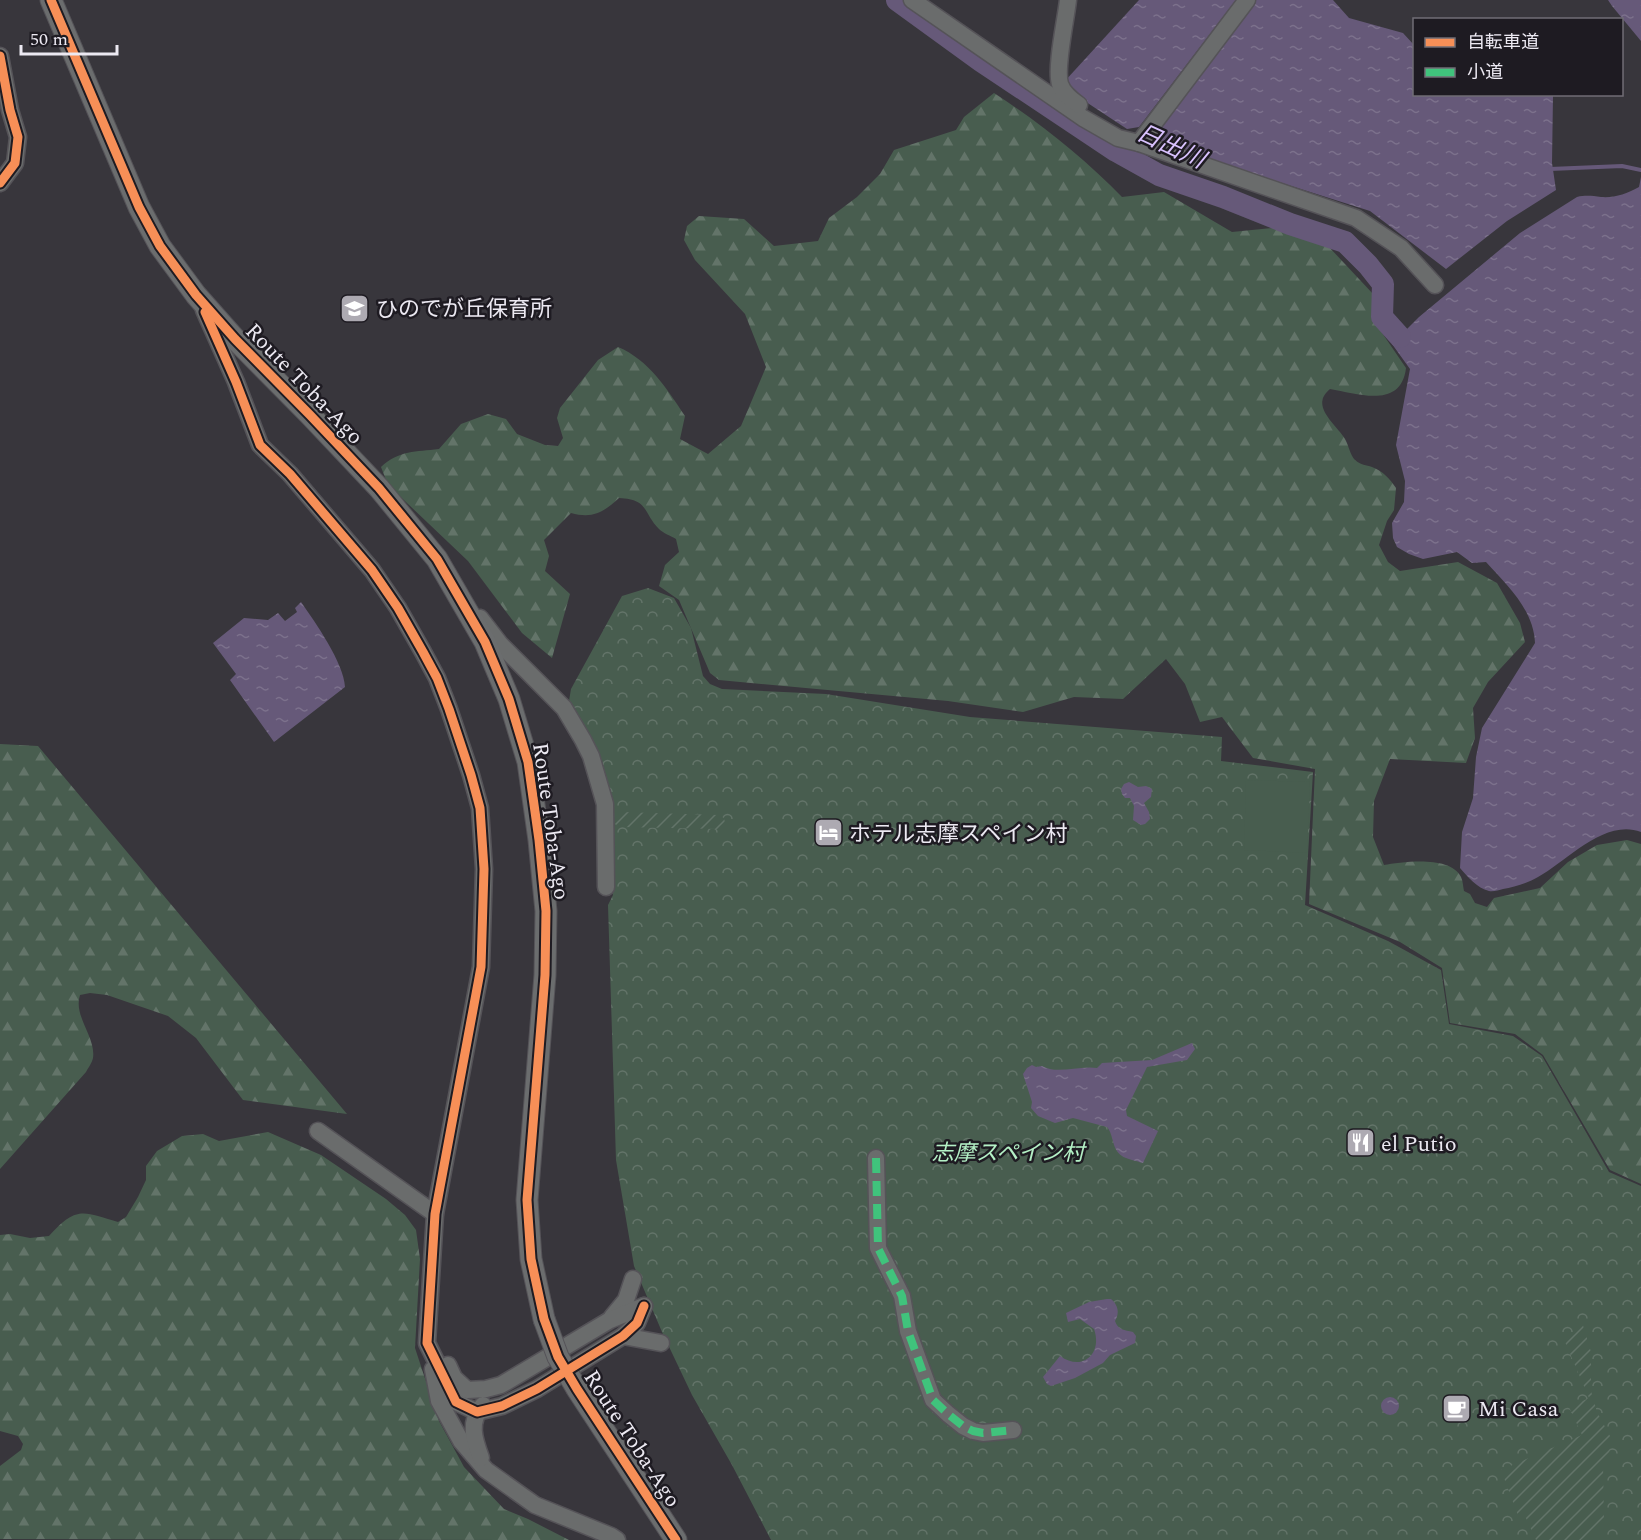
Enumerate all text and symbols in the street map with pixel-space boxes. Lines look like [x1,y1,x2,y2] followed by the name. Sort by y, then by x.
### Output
[21,18,117,56] scale bar
[1413,18,1623,96] legend
[30,26,68,53] text: 50 m
[1467,29,1539,56] text: 自転車道
[1467,59,1503,86] text: 小道
[1130,115,1214,180] water label: 日出川
[339,292,371,324] school or university icon: ひのでが丘保育所
[376,293,552,326] place label: ひのでが丘保育所
[237,316,371,452] street label: Route Toba-Ago
[523,741,578,902] street label: Route Toba-Ago
[812,817,844,849] hotel icon: ホテル志摩スペイン村
[849,818,1067,851] place label: ホテル志摩スペイン村
[1344,1127,1376,1159] restaurant icon: el Putio
[1381,1128,1457,1161] place label: el Putio
[932,1137,1087,1170] park label: 志摩スペイン村
[575,1363,689,1514] street label: Route Toba-Ago
[1441,1392,1473,1424] cafe icon: Mi Casa
[1478,1393,1559,1426] place label: Mi Casa

